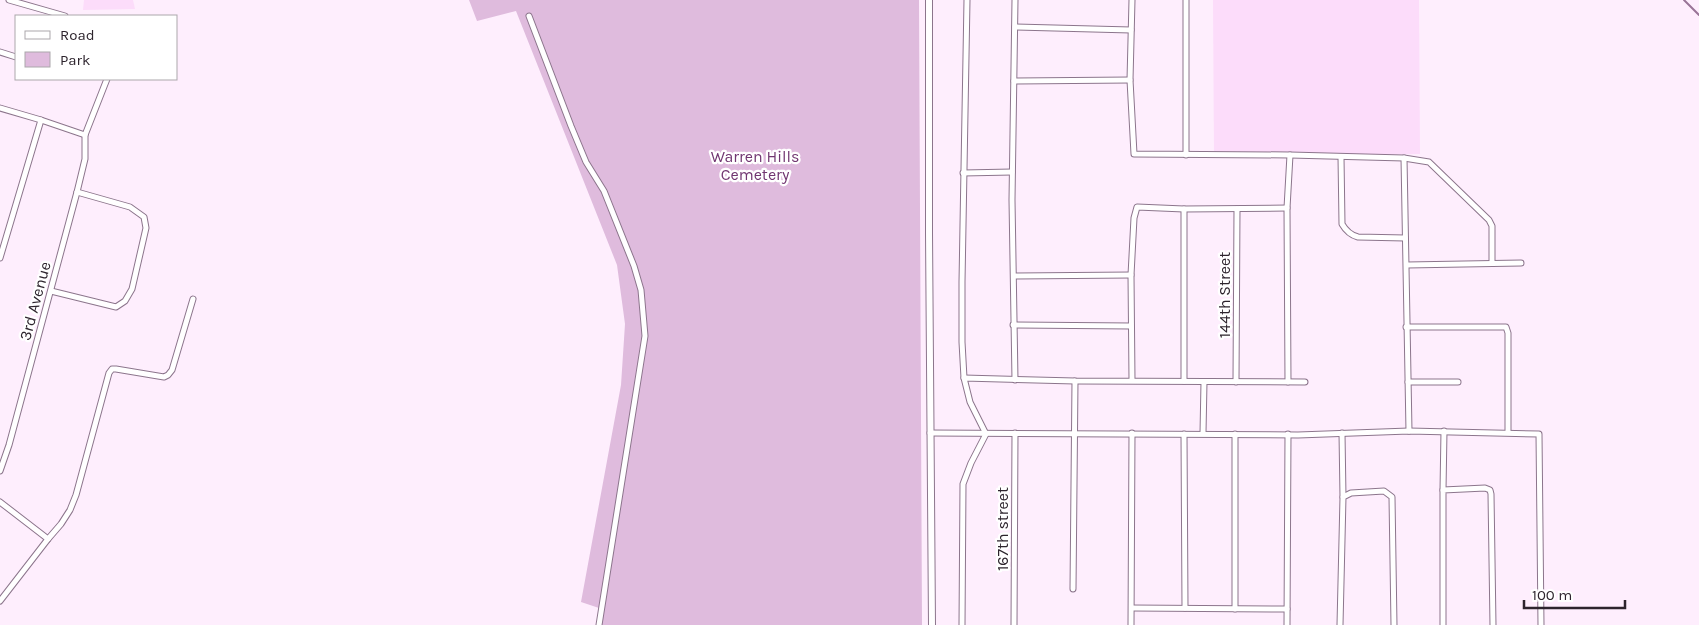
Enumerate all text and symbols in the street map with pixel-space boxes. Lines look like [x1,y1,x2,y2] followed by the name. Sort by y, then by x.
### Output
[15,15,178,80] legend
[60,26,95,44] text: Road
[60,51,90,69] text: Park
[711,147,799,184] park label: Warren Hills Cemetery
[1215,252,1234,338] street label: 144th Street
[15,259,55,343] street label: 3rd Avenue
[993,487,1012,571] street label: 167th street
[1524,578,1625,610] scale bar
[1532,586,1572,604] text: 100 m

